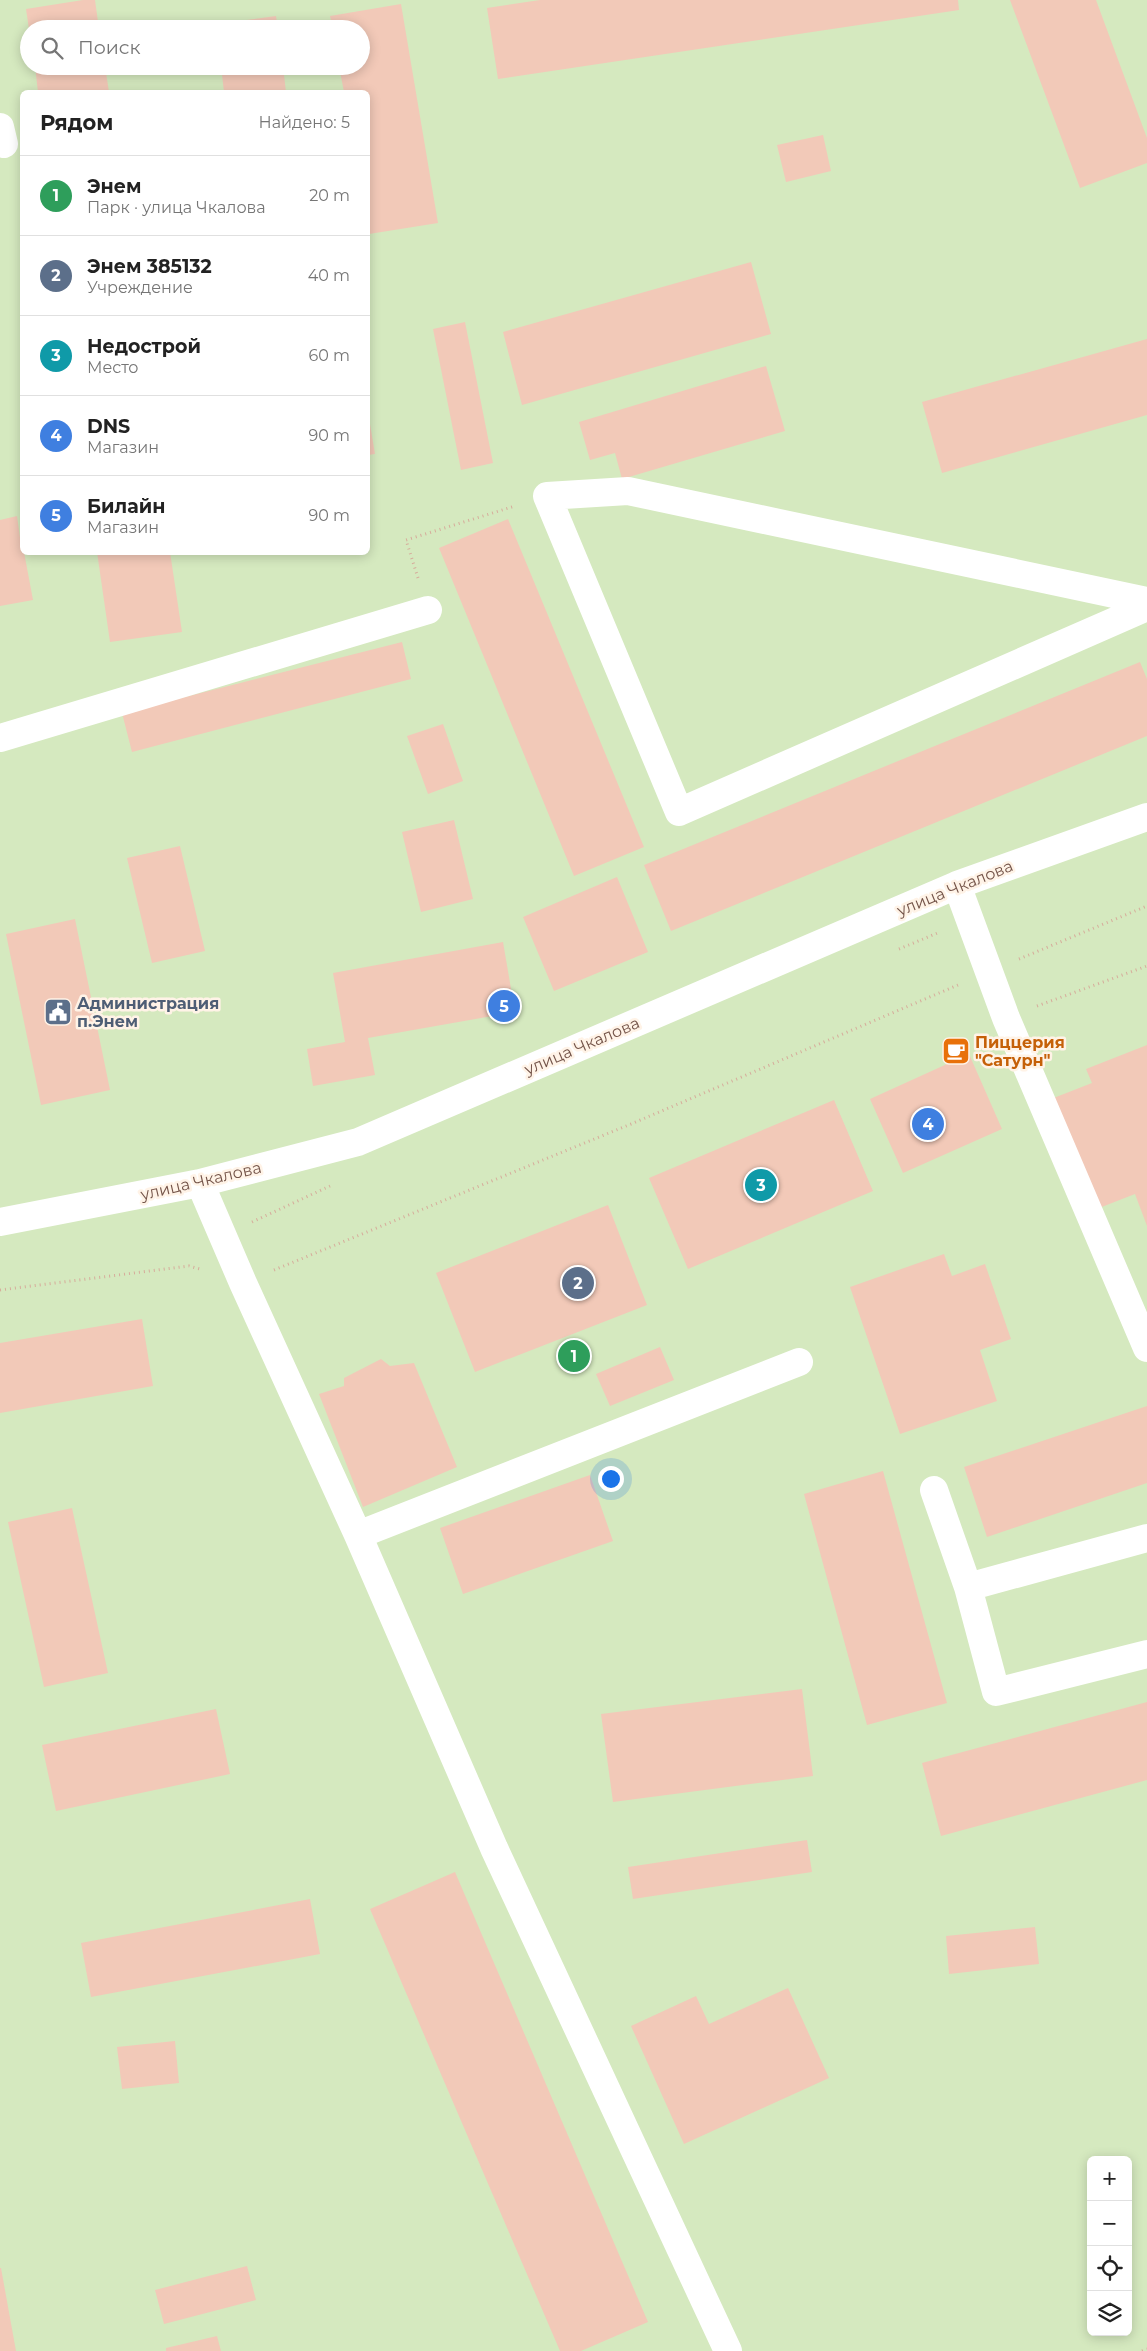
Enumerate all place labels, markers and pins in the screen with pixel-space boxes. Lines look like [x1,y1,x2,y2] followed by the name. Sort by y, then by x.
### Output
[488,987,520,1025] pin: 5
[77,994,219,1031] place label: Администрация п.Энем
[43,997,73,1027] public building icon: Администрация п.Энем
[975,1033,1065,1070] place label: Пиццерия "Сатурн"
[941,1036,971,1066] cafe icon: Пиццерия "Сатурн"
[912,1105,944,1143] pin: 4
[745,1166,777,1204] pin: 3
[562,1264,594,1302] pin: 2
[558,1337,590,1375] pin: 1

